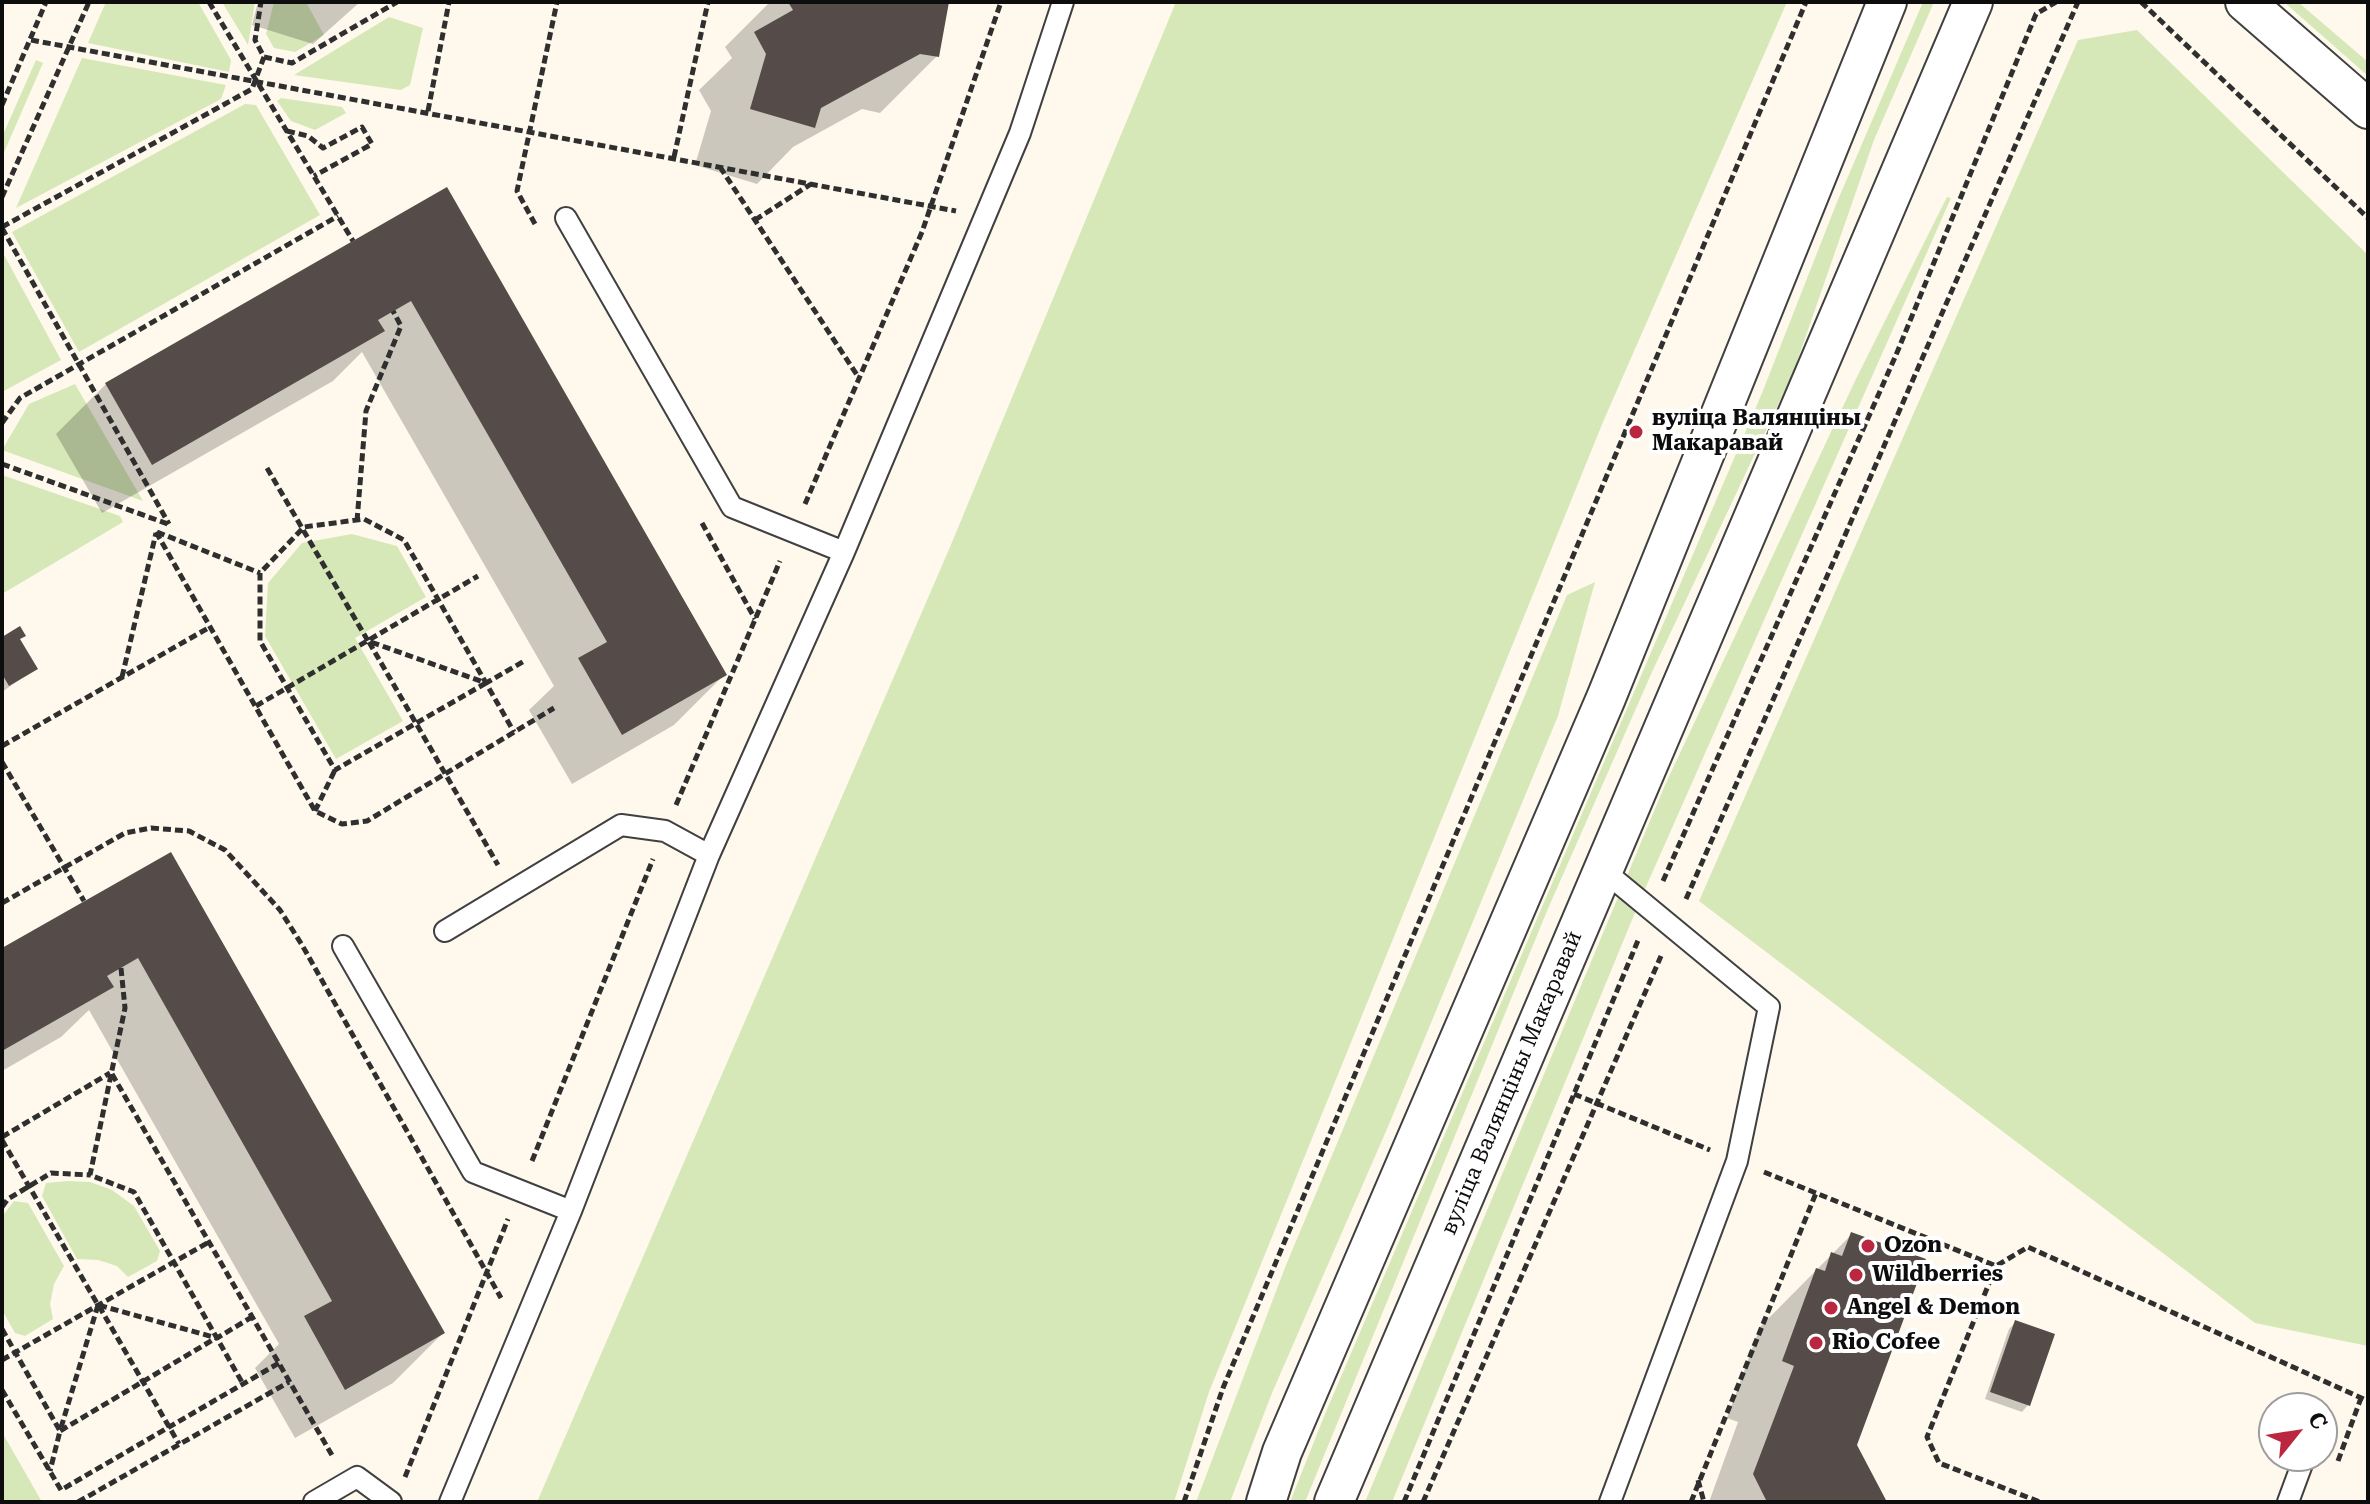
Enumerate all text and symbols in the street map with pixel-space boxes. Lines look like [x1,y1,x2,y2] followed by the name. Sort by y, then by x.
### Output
[1652,406,1861,458] place label: вуліца Валянціны Макаравай
[1627,423,1645,441] marker: вуліца Валянціны Макаравай
[1436,927,1588,1239] street label: вуліца Валянціны Макаравай
[1884,1233,1942,1259] place label: Ozon
[1859,1237,1877,1255] marker: Ozon
[1872,1262,2003,1288] place label: Wildberries
[1847,1266,1865,1284] marker: Wildberries
[1847,1295,2020,1321] place label: Angel & Demon
[1822,1299,1840,1317] marker: Angel & Demon
[1832,1330,1940,1356] place label: Rio Cofee
[1807,1334,1825,1352] marker: Rio Cofee
[2258,1392,2338,1472] north arrow
[2303,1408,2332,1434] text: С

